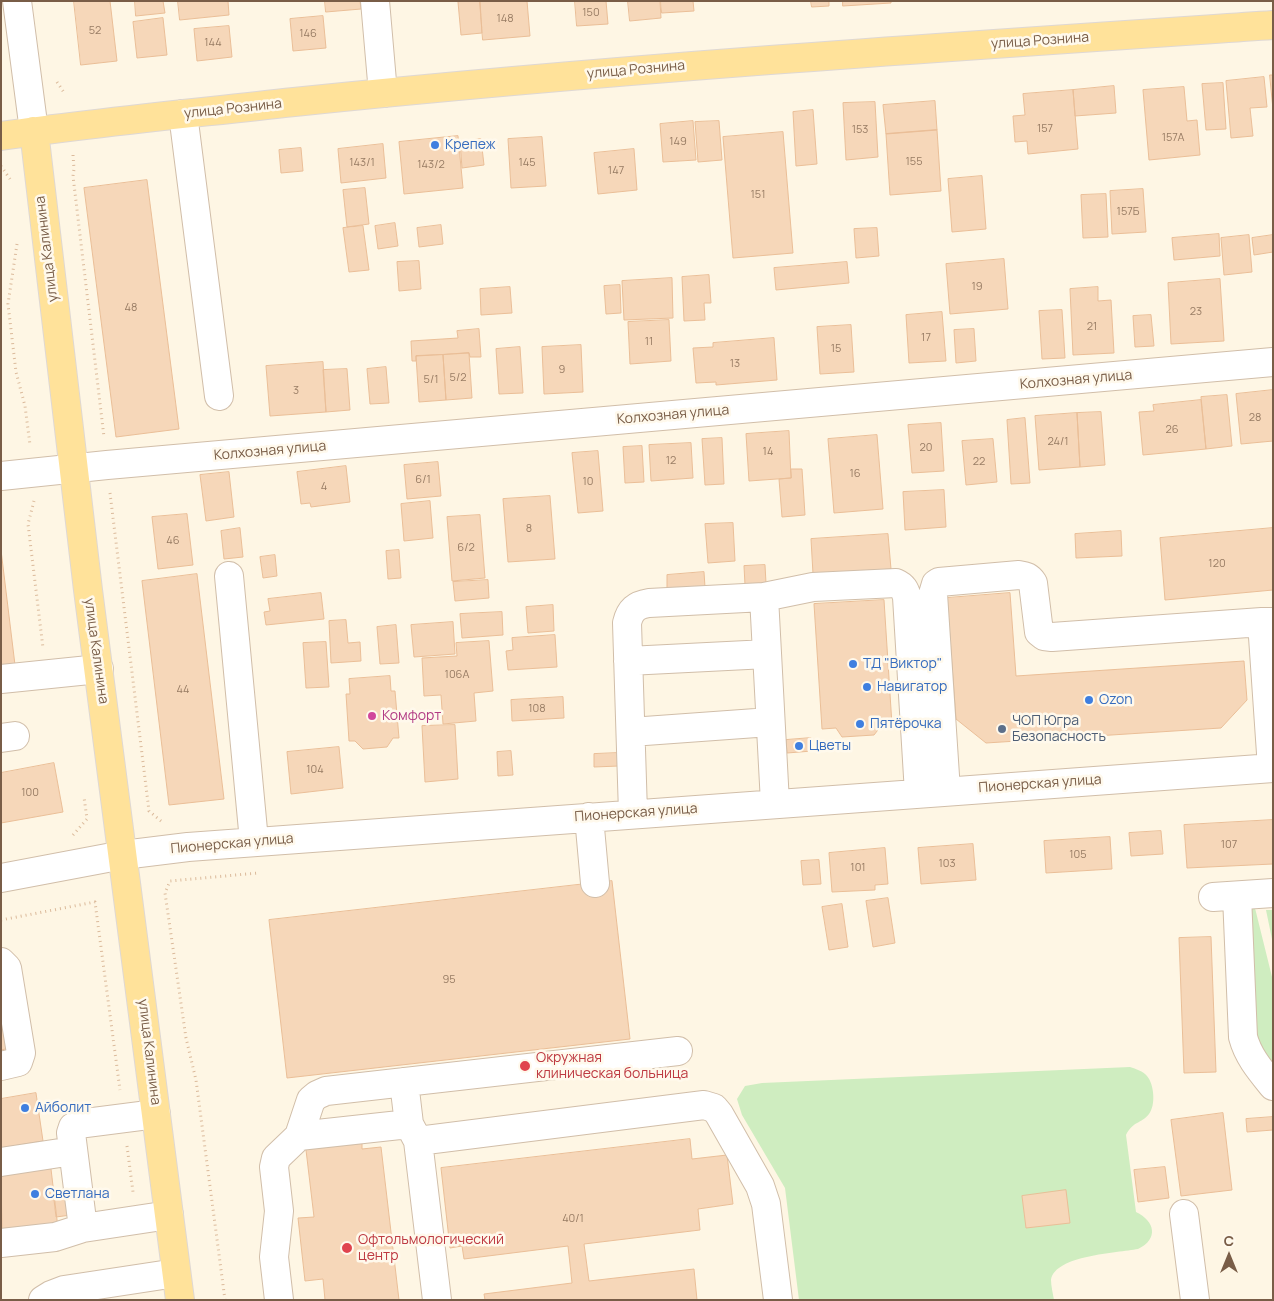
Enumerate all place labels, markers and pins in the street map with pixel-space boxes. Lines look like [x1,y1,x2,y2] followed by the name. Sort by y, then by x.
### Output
[445,137,495,153] place label: Крепеж
[429,139,441,151] marker: Крепеж
[863,656,942,672] place label: ТД "Виктор"
[847,658,859,670] marker: ТД "Виктор"
[877,679,947,695] place label: Навигатор
[861,681,873,693] marker: Навигатор
[1099,692,1133,708] place label: Ozon
[1083,694,1095,706] marker: Ozon
[382,708,441,724] place label: Комфорт
[366,710,378,722] marker: Комфорт
[1012,713,1106,746] place label: ЧОП Югра Безопасность
[870,716,942,732] place label: Пятёрочка
[854,718,866,730] marker: Пятёрочка
[996,723,1008,735] marker: ЧОП Югра Безопасность
[809,738,851,754] place label: Цветы
[793,740,805,752] marker: Цветы
[536,1050,688,1082] place label: Окружная клиническая больница
[518,1059,532,1073] marker: Окружная клиническая больница
[35,1100,91,1116] place label: Айболит
[19,1102,31,1114] marker: Айболит
[45,1186,109,1202] place label: Светлана
[29,1188,41,1200] marker: Светлана
[358,1232,504,1264] place label: Офтольмологический центр
[340,1241,354,1255] marker: Офтольмологический центр

